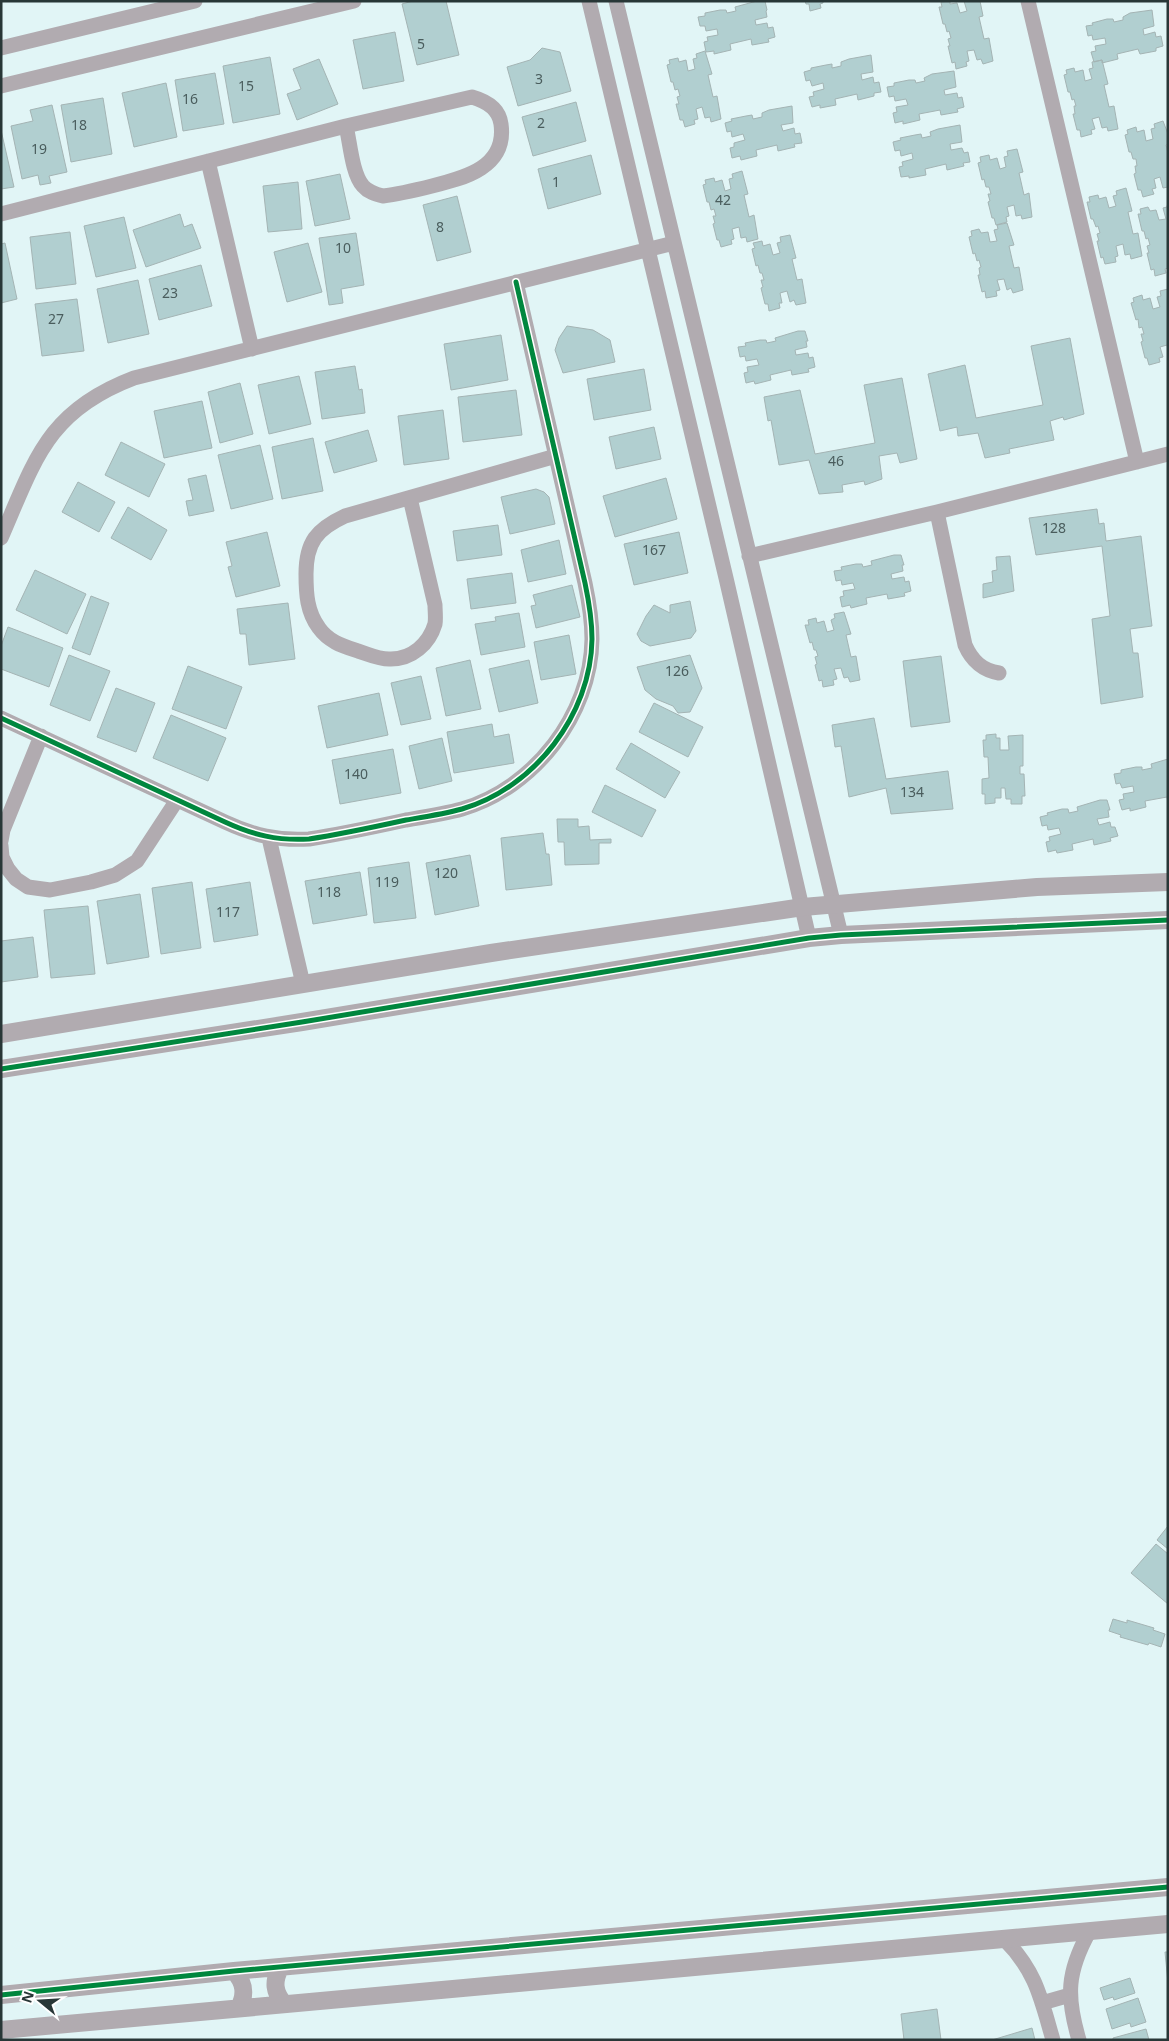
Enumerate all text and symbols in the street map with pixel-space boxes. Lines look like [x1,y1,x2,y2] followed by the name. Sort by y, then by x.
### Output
[417,34,425,53] house number: 5
[535,69,543,88] house number: 3
[238,76,254,95] house number: 15
[182,89,198,108] house number: 16
[537,113,545,132] house number: 2
[71,115,87,134] house number: 18
[31,139,47,158] house number: 19
[552,172,560,191] house number: 1
[715,190,731,209] house number: 42
[436,217,444,236] house number: 8
[335,238,351,257] house number: 10
[162,283,178,302] house number: 23
[48,309,64,328] house number: 27
[828,451,844,470] house number: 46
[1042,518,1066,537] house number: 128
[642,540,666,559] house number: 167
[665,661,689,680] house number: 126
[344,764,368,783] house number: 140
[900,782,924,801] house number: 134
[434,863,458,882] house number: 120
[375,872,399,891] house number: 119
[317,882,341,901] house number: 118
[216,902,240,921] house number: 117
[15,1976,65,2026] north arrow
[16,1988,38,2005] text: N

